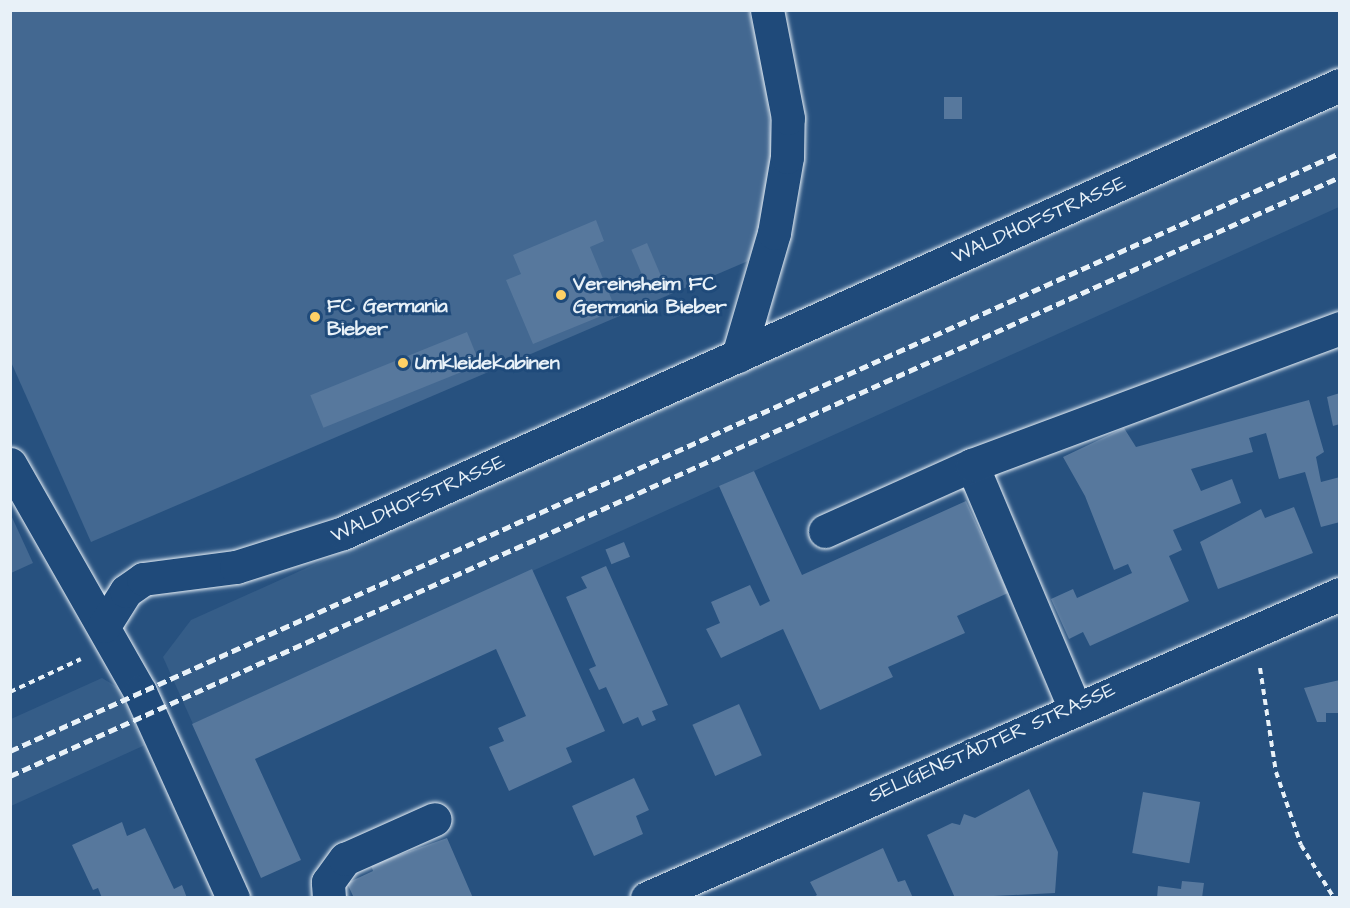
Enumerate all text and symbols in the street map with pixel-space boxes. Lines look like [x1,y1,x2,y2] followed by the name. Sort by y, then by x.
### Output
[948,171,1130,269] street label: WALDHOFSTRASSE
[573,272,727,319] place label: Vereinsheim FC Germania Bieber
[554,288,568,302] marker: Vereinsheim FC Germania Bieber
[327,294,448,341] place label: FC Germania Bieber
[308,310,322,324] marker: FC Germania Bieber
[415,351,560,375] place label: Umkleidekabinen
[396,356,410,370] marker: Umkleidekabinen
[327,450,509,548] street label: WALDHOFSTRASSE
[865,678,1119,808] street label: SELIGENSTÄDTER STRASSE

